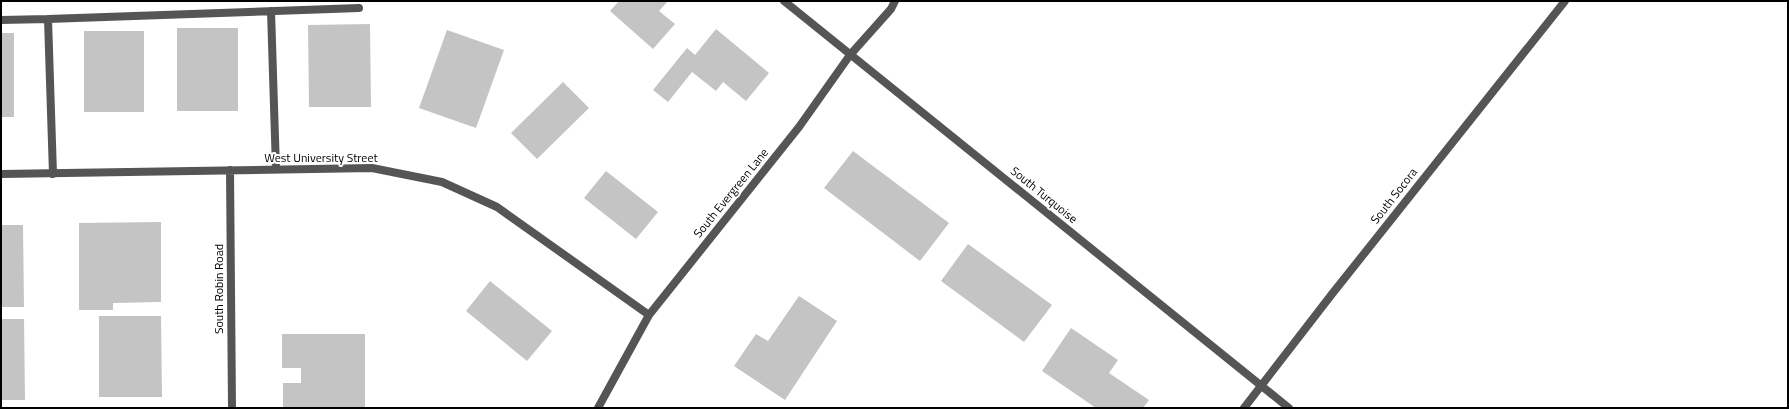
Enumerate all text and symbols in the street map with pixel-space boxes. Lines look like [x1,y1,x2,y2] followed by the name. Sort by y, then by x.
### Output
[688,144,773,242] street label: South Evergreen Lane
[264,148,378,167] street label: West University Street
[1007,162,1082,228] street label: South Turquoise
[1365,163,1422,228] street label: South Socora
[209,244,228,334] street label: South Robin Road

